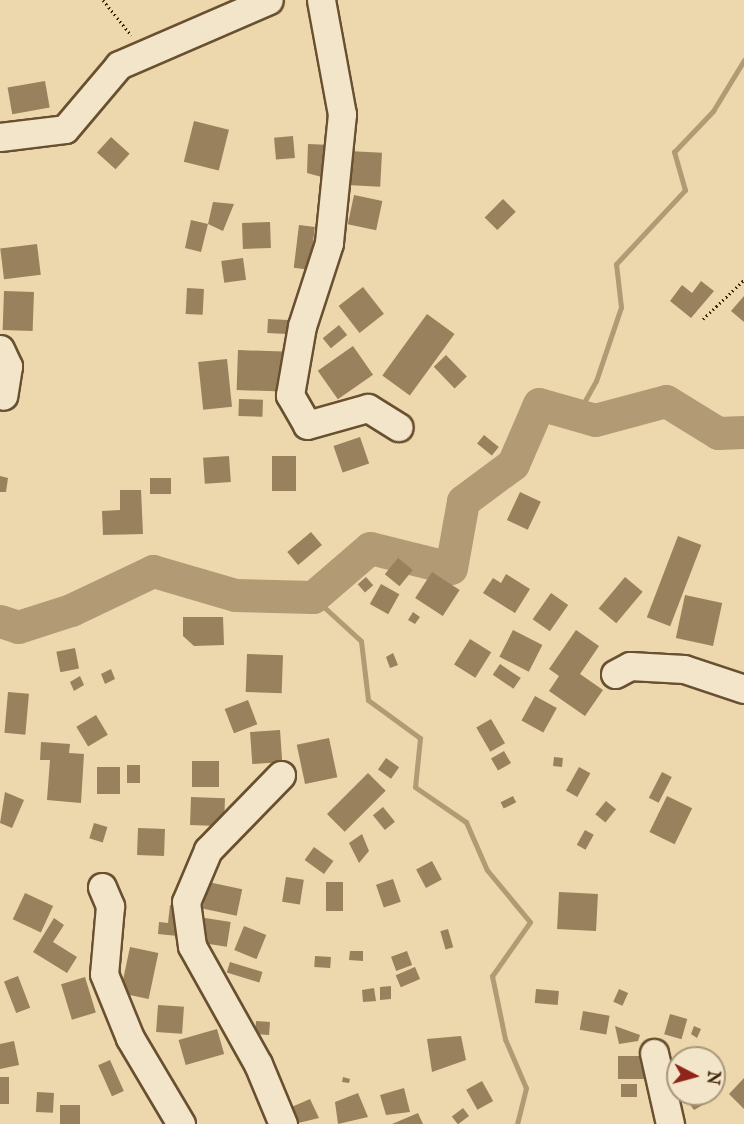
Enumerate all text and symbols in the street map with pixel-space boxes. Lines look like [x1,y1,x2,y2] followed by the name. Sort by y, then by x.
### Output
[666,1046,726,1106] north arrow
[701,1070,723,1086] text: N

